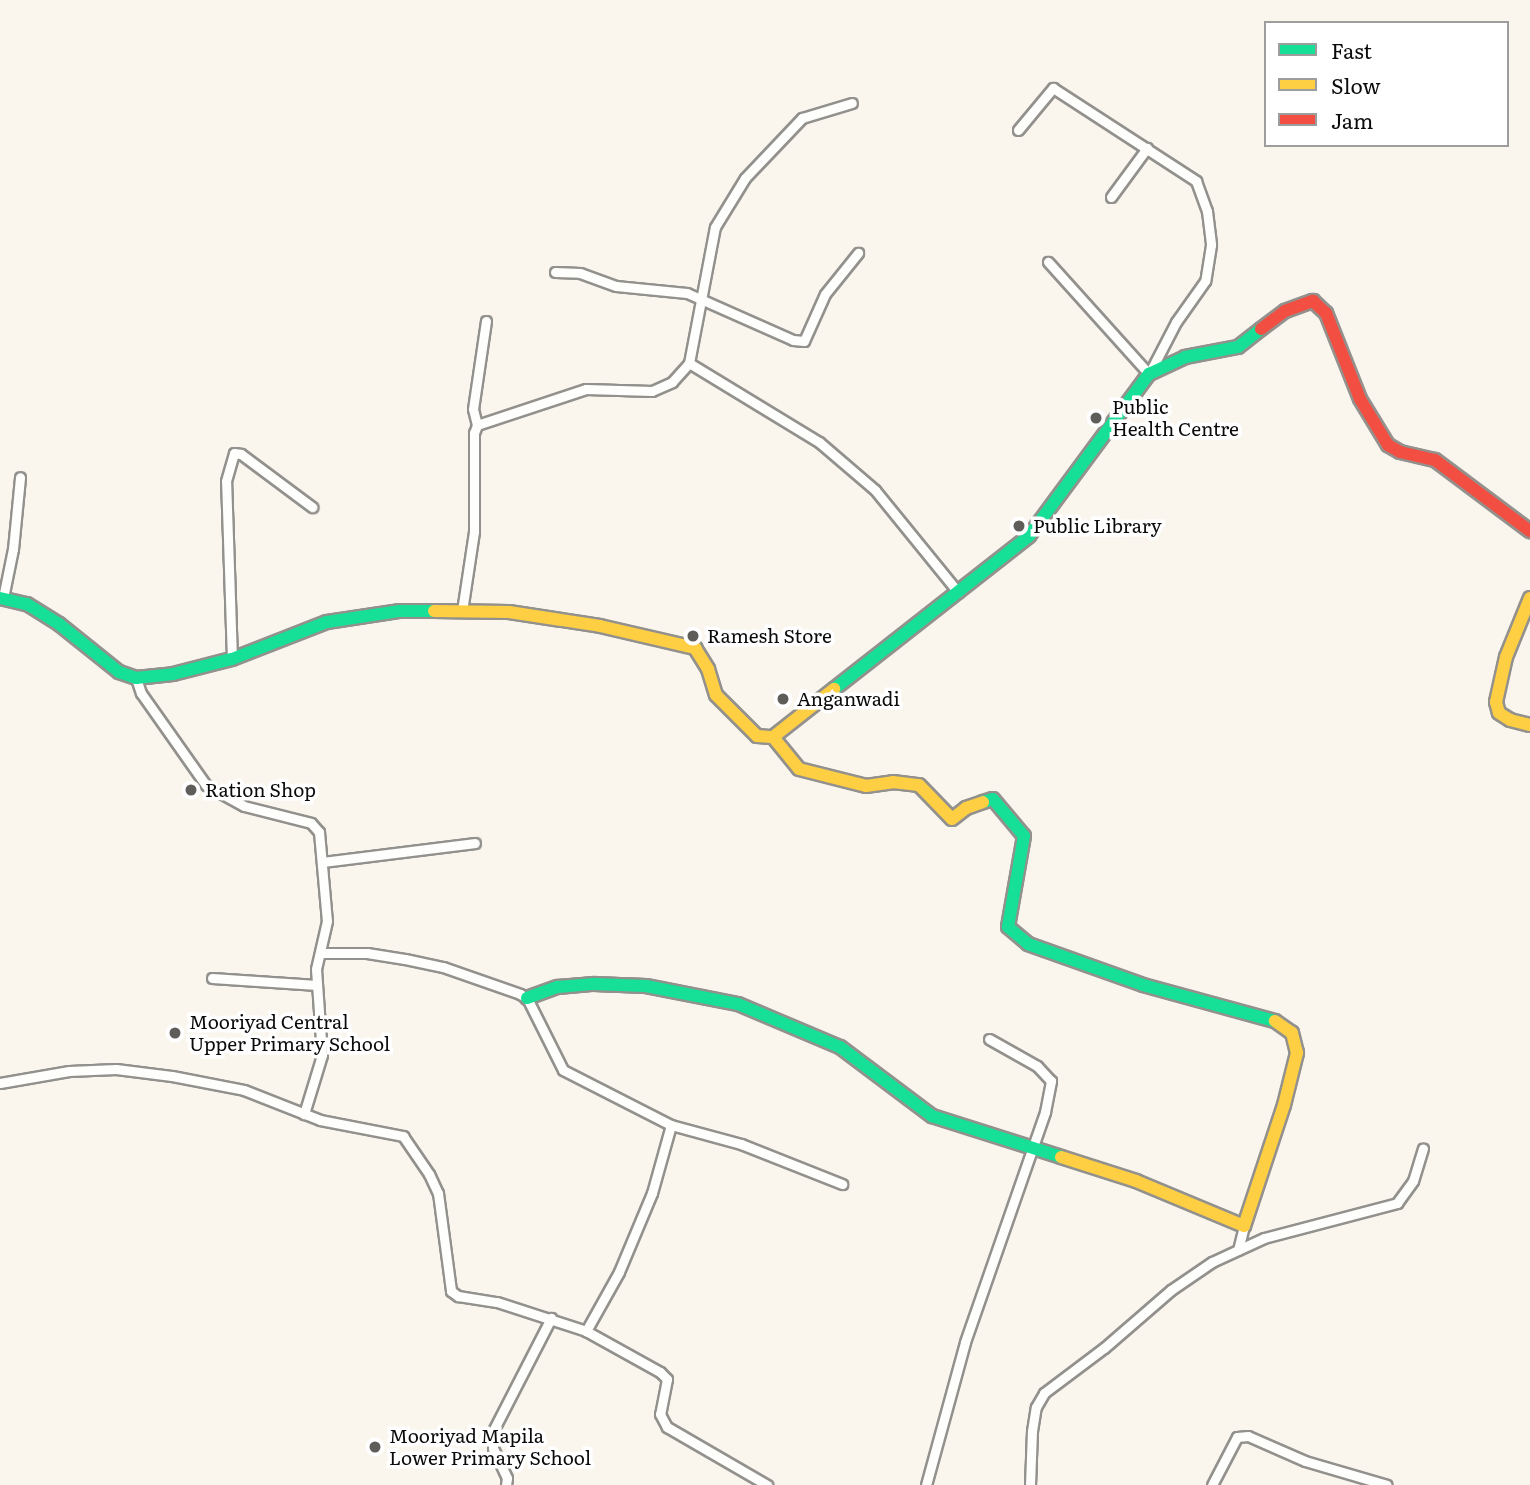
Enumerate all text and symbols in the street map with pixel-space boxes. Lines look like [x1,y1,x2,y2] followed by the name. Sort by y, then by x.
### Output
[1264,21,1509,147] legend
[1331,34,1372,65] text: Fast
[1331,69,1381,100] text: Slow
[1331,104,1373,135] text: Jam
[1112,396,1239,440] place label: Public Health Centre
[1086,408,1106,428] marker: Public Health Centre
[1033,515,1162,537] place label: Public Library
[1011,518,1027,534] marker: Public Library
[707,625,832,647] place label: Ramesh Store
[685,628,701,644] marker: Ramesh Store
[797,688,900,710] place label: Anganwadi
[775,691,791,707] marker: Anganwadi
[205,779,316,801] place label: Ration Shop
[183,782,199,798] marker: Ration Shop
[189,1011,390,1055] place label: Mooriyad Central Upper Primary School
[167,1025,183,1041] marker: Mooriyad Central Upper Primary School
[389,1425,591,1469] place label: Mooriyad Mapila Lower Primary School
[367,1439,383,1455] marker: Mooriyad Mapila Lower Primary School

